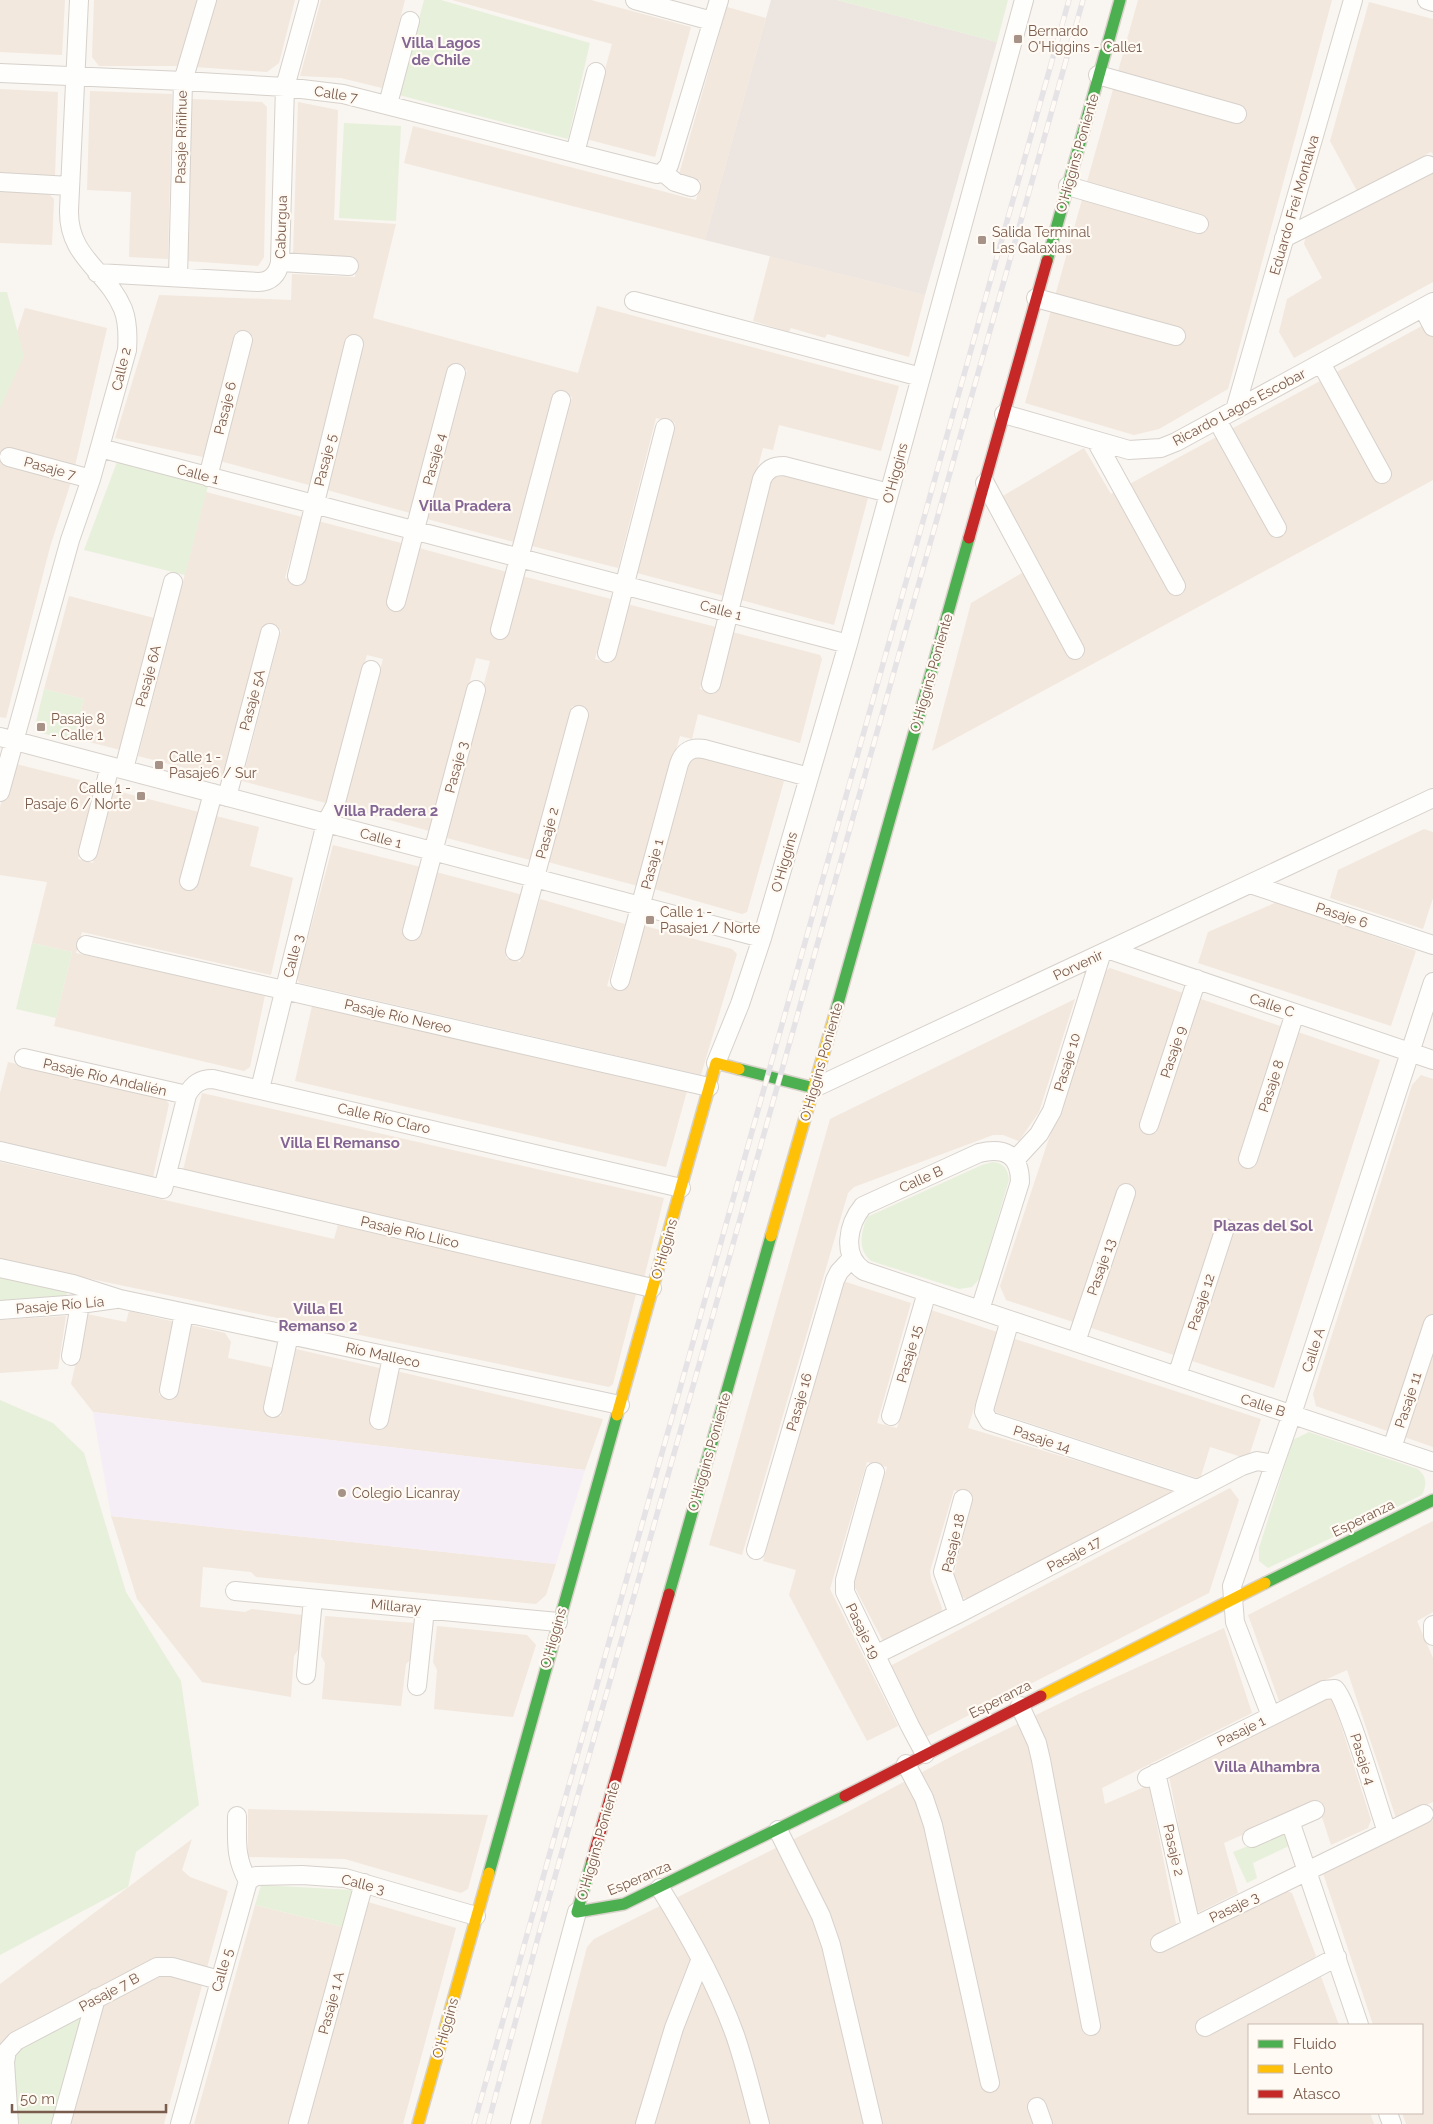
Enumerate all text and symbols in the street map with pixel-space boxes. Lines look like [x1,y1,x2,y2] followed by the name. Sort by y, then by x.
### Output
[1028,23,1142,55] place label: Bernardo O'Higgins - Calle1
[1012,33,1024,45] marker: Bernardo O'Higgins - Calle1
[401,34,481,69] district label: Villa Lagos de Chile
[313,83,360,105] street label: Calle 7
[172,90,190,184] street label: Pasaje Riñihue
[1052,92,1102,214] street label: O'Higgins Poniente
[1266,133,1322,277] street label: Eduardo Frei Montalva
[272,195,290,259] street label: Caburgua
[992,224,1090,256] place label: Salida Terminal Las Galaxias
[976,234,988,246] marker: Salida Terminal Las Galaxias
[108,346,134,392] street label: Calle 2
[1170,365,1308,449] street label: Ricardo Lagos Escobar
[211,380,239,436] street label: Pasaje 6
[419,431,449,487] street label: Pasaje 4
[311,432,339,488] street label: Pasaje 5
[879,441,911,505] street label: O'Higgins
[22,453,78,483] street label: Pasaje 7
[175,461,221,487] street label: Calle 1
[419,497,512,515] district label: Villa Pradera
[698,597,744,623] street label: Calle 1
[906,612,956,734] street label: O'Higgins Poniente
[132,643,164,709] street label: Pasaje 6A
[236,667,268,732] street label: Pasaje 5A
[51,711,105,743] place label: Pasaje 8 - Calle 1
[35,721,47,733] marker: Pasaje 8 - Calle 1
[441,739,471,795] street label: Pasaje 3
[169,749,257,781] place label: Calle 1 - Pasaje6 / Sur
[153,759,165,771] marker: Calle 1 - Pasaje6 / Sur
[25,780,131,812] place label: Calle 1 - Pasaje 6 / Norte
[135,790,147,802] marker: Calle 1 - Pasaje 6 / Norte
[334,802,438,820] district label: Villa Pradera 2
[532,805,562,861] street label: Pasaje 2
[358,825,404,851] street label: Calle 1
[768,830,800,894] street label: O'Higgins
[638,837,666,891] street label: Pasaje 1
[1314,899,1370,931] street label: Pasaje 6
[660,904,760,936] place label: Calle 1 - Pasaje1 / Norte
[644,914,656,926] marker: Calle 1 - Pasaje1 / Norte
[280,933,306,979] street label: Calle 3
[1050,946,1106,984] street label: Porvenir
[1248,990,1297,1020] street label: Calle C
[343,996,453,1036] street label: Pasaje Río Nereo
[796,1001,846,1123] street label: O'Higgins Poniente
[1157,1024,1189,1080] street label: Pasaje 9
[1051,1031,1083,1093] street label: Pasaje 10
[42,1055,168,1099] street label: Pasaje Río Andalién
[1255,1058,1287,1114] street label: Pasaje 8
[336,1100,432,1136] street label: Calle Río Claro
[280,1134,400,1152] district label: Villa El Remanso
[897,1162,945,1196] street label: Calle B
[359,1213,461,1251] street label: Pasaje Río Llico
[648,1217,680,1281] street label: O'Higgins
[1213,1217,1313,1235] district label: Plazas del Sol
[1084,1236,1118,1298] street label: Pasaje 13
[1184,1272,1218,1332] street label: Pasaje 12
[15,1293,105,1317] street label: Pasaje Río Lía
[279,1300,357,1335] district label: Villa El Remanso 2
[893,1323,925,1385] street label: Pasaje 15
[1298,1325,1328,1374] street label: Calle A
[344,1339,422,1371] street label: Río Malleco
[1391,1370,1425,1430] street label: Pasaje 11
[783,1371,815,1433] street label: Pasaje 16
[1239,1390,1287,1420] street label: Calle B
[684,1391,734,1513] street label: O'Higgins Poniente
[1011,1422,1073,1456] street label: Pasaje 14
[352,1485,461,1501] place label: Colegio Licanray
[336,1487,348,1499] marker: Colegio Licanray
[1329,1496,1397,1540] street label: Esperanza
[938,1512,968,1574] street label: Pasaje 18
[1044,1533,1104,1575] street label: Pasaje 17
[370,1596,422,1616] street label: Millaray
[843,1601,883,1661] street label: Pasaje 19
[537,1606,569,1670] street label: O'Higgins
[966,1677,1034,1721] street label: Esperanza
[1214,1713,1268,1749] street label: Pasaje 1
[1347,1731,1379,1787] street label: Pasaje 4
[1214,1758,1320,1776] district label: Villa Alhambra
[573,1780,623,1902] street label: O'Higgins Poniente
[1160,1822,1188,1878] street label: Pasaje 2
[605,1857,673,1899] street label: Esperanza
[340,1871,386,1897] street label: Calle 3
[1207,1888,1261,1926] street label: Pasaje 3
[208,1946,236,1993] street label: Calle 5
[76,1969,142,2015] street label: Pasaje 7 B
[315,1969,347,2036] street label: Pasaje 1 A
[429,1996,461,2060] street label: O'Higgins
[1248,2024,1423,2114] legend
[1293,2035,1336,2053] text: Fluido
[1293,2060,1333,2078] text: Lento
[12,2082,166,2114] scale bar
[1293,2085,1340,2103] text: Atasco
[20,2090,55,2108] text: 50 m

